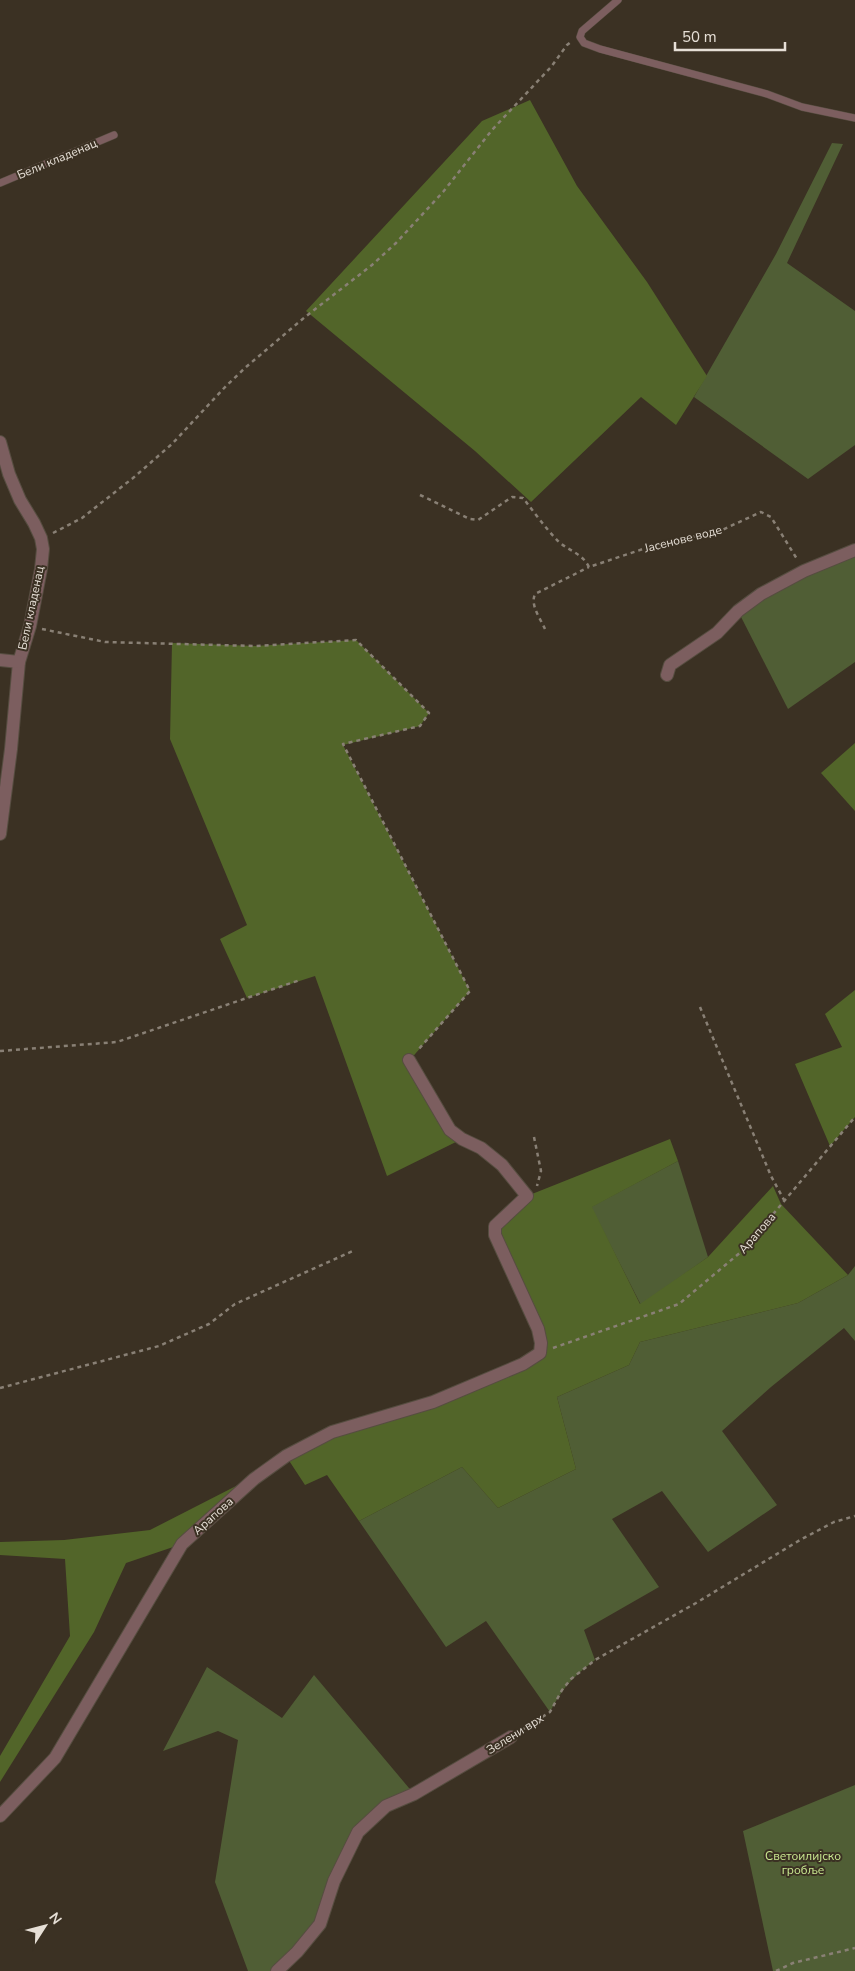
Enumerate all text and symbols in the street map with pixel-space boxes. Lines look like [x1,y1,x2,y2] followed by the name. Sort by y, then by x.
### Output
[675,20,785,52] scale bar
[682,27,717,47] text: 50 m
[15,135,99,183] street label: Бели кладенац
[642,522,724,557] street label: Јасенове воде
[14,565,48,651] street label: Бели кладенац
[735,1209,779,1257] street label: Арапова
[189,1494,237,1538] street label: Арапова
[483,1710,547,1758] street label: Зелени врх
[765,1848,841,1878] park label: Светоилијско гробље
[20,1901,70,1951] north arrow
[44,1909,66,1928] text: N

